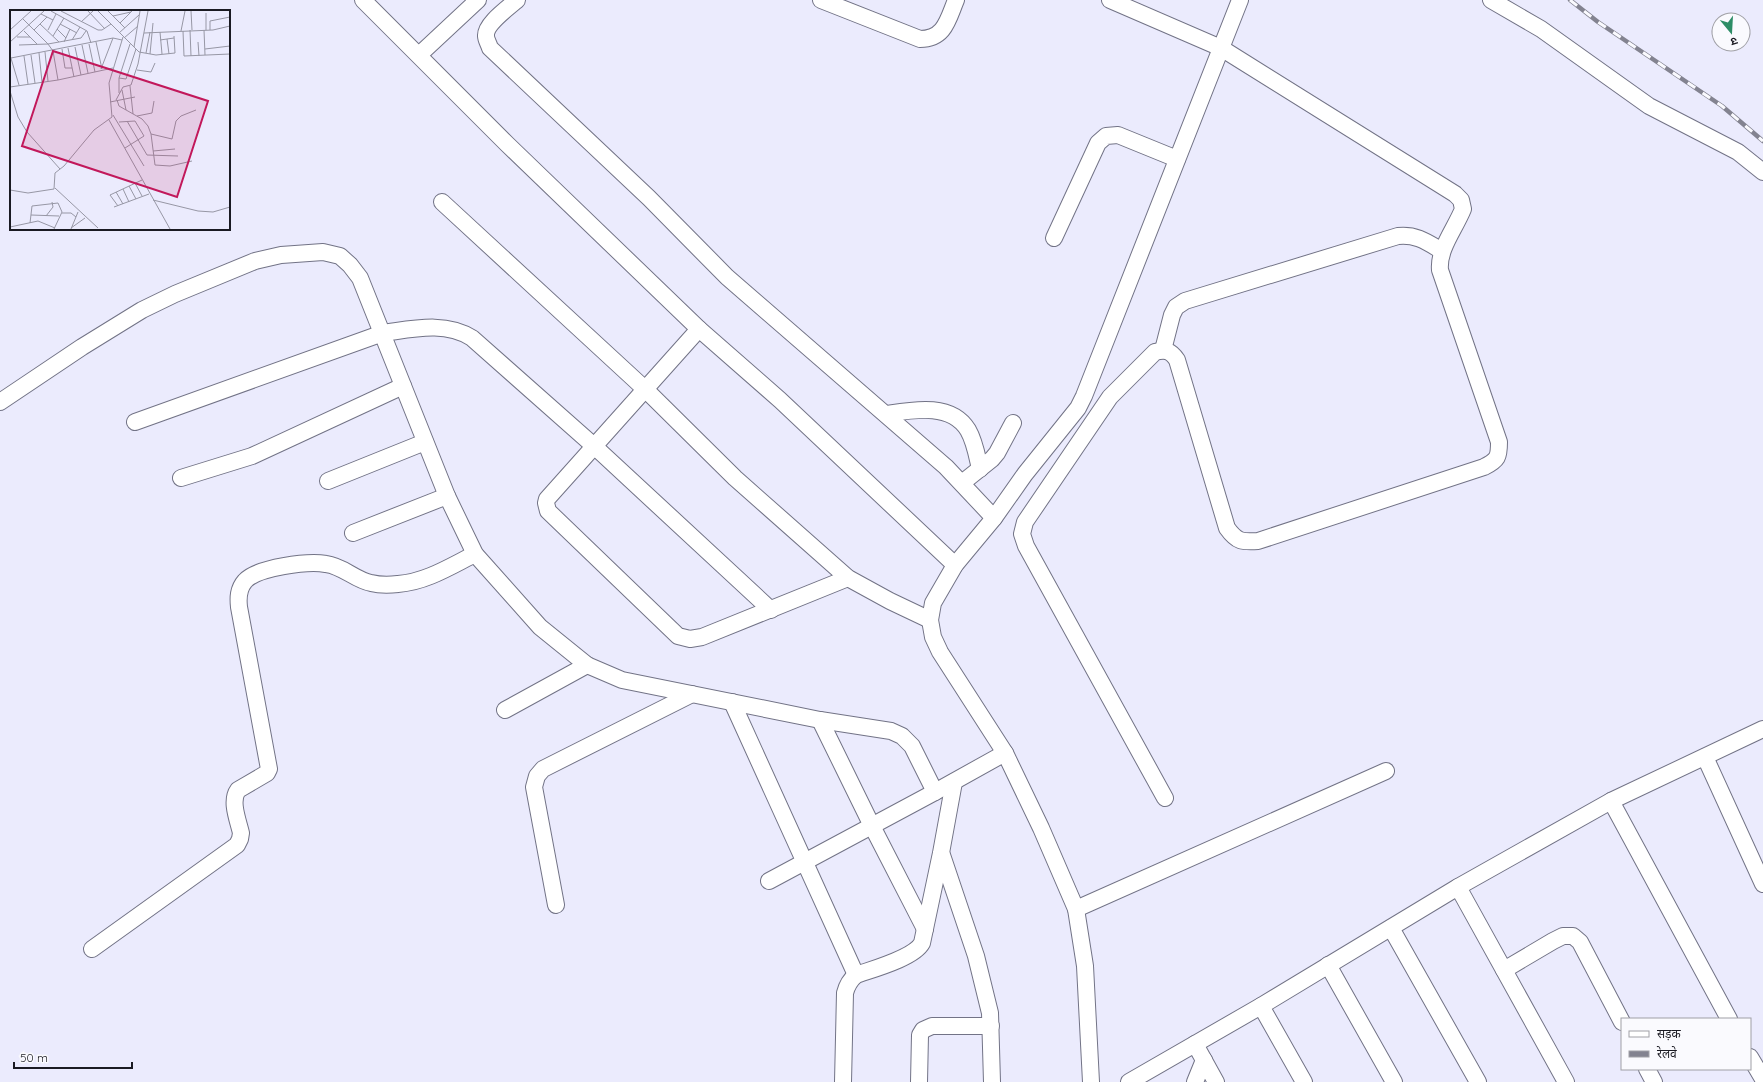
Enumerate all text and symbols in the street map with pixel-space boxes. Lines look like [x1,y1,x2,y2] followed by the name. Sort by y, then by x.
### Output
[10,10,230,230] inset map
[1711,12,1751,52] north arrow
[1728,34,1739,49] text: उ
[1621,1018,1751,1070] legend
[1657,1026,1682,1041] text: सड़क
[14,1044,132,1070] scale bar
[1657,1046,1677,1061] text: रेलवे
[20,1050,48,1065] text: 50 m

